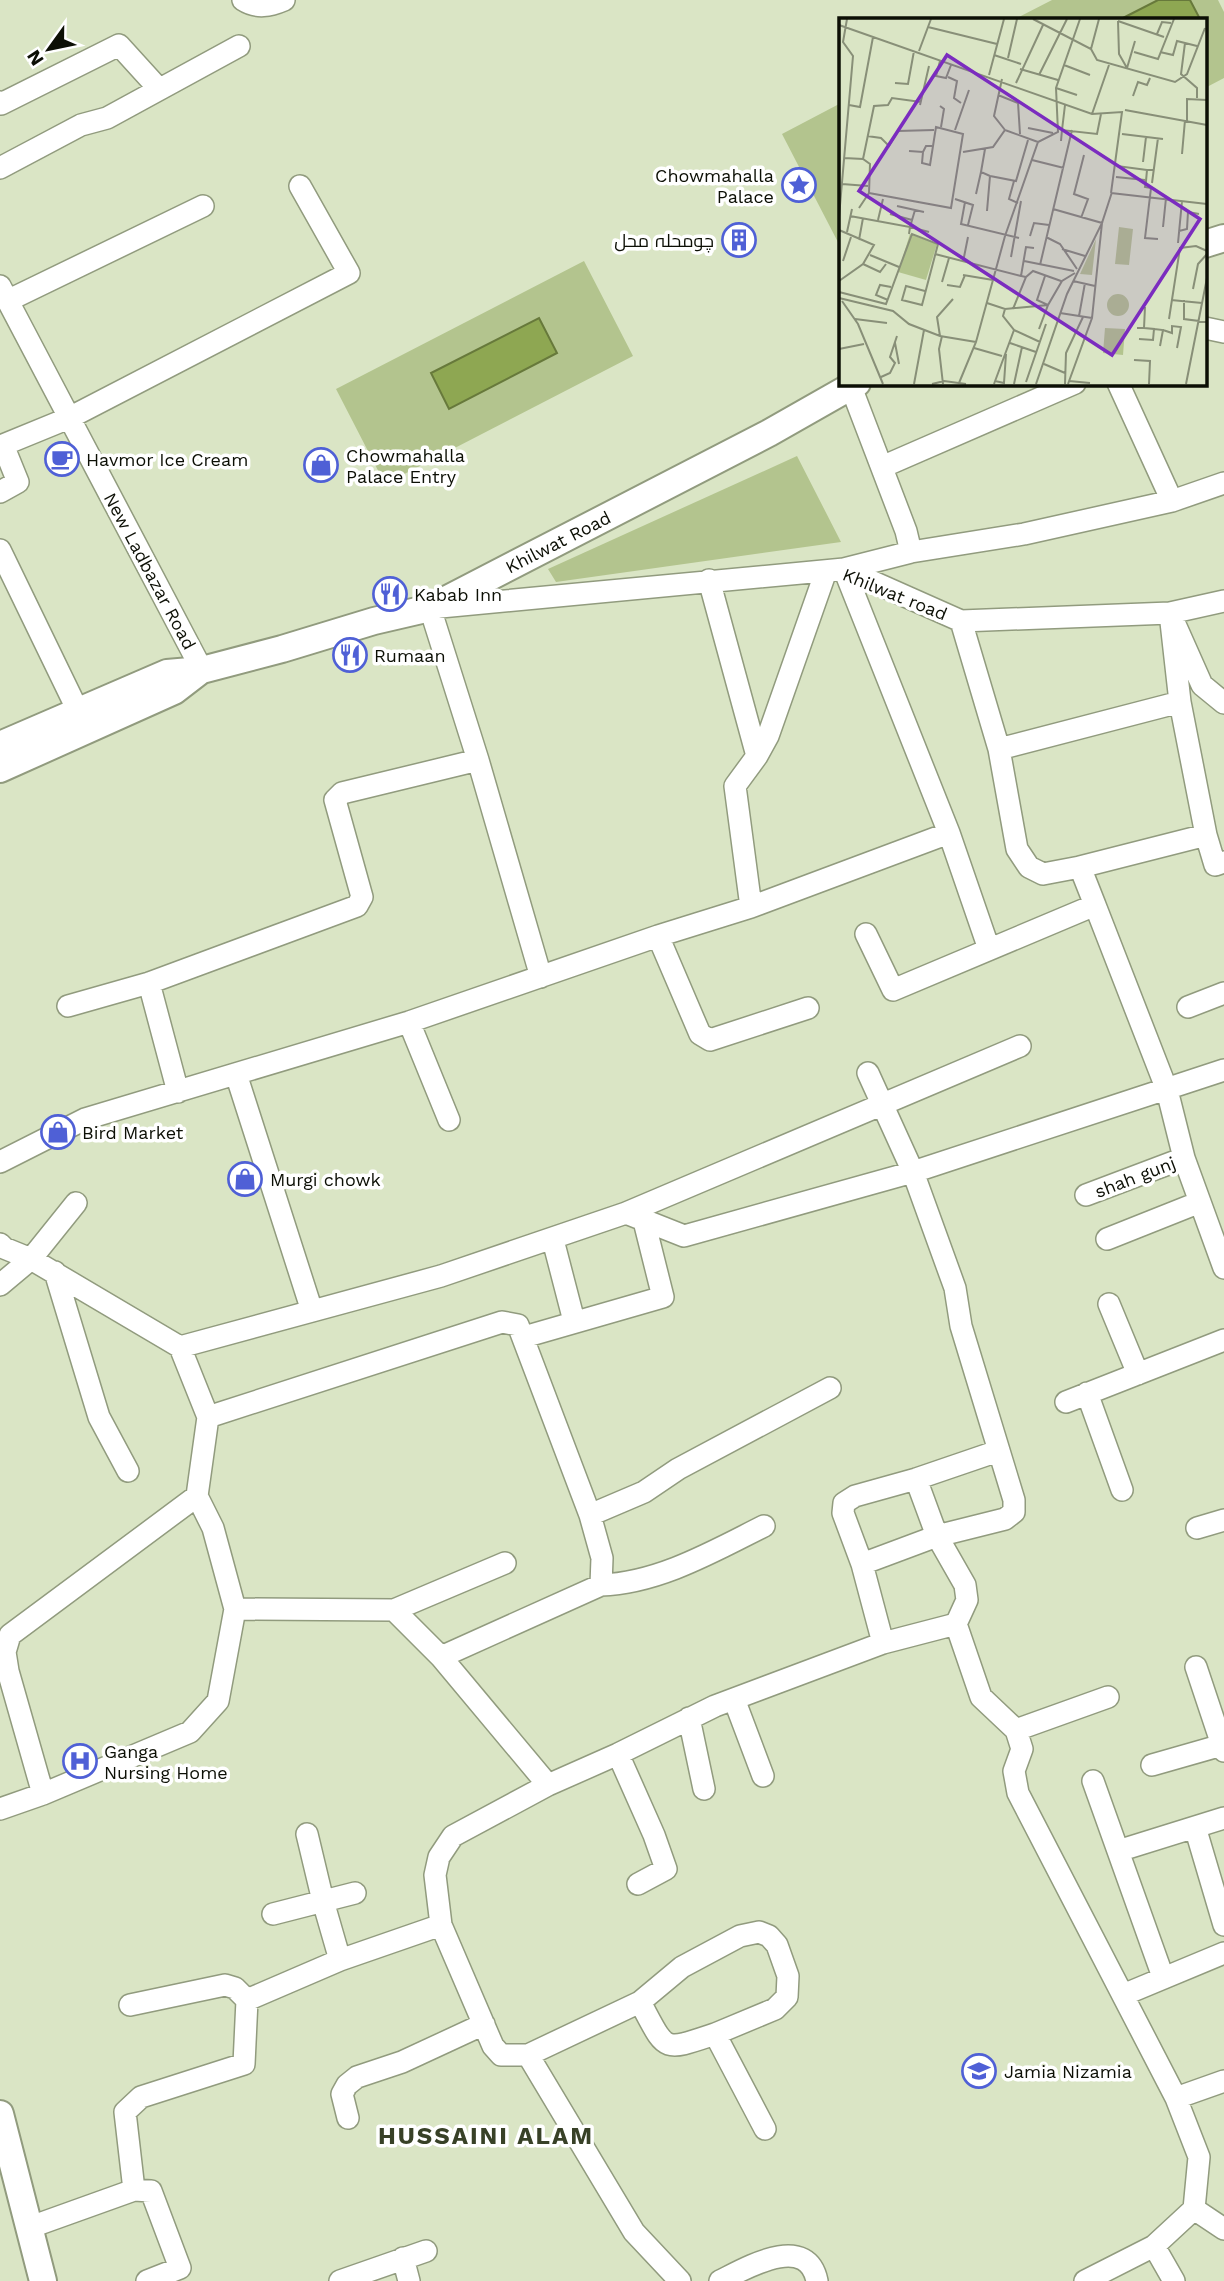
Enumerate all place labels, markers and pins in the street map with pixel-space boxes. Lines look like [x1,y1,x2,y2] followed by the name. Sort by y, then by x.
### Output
[655,165,774,207] place label: Chowmahalla Palace
[780,166,818,204] place icon: Chowmahalla Palace
[720,221,758,259] building icon: چومحلہ محل
[614,230,714,253] place label: چومحلہ محل
[43,440,81,478] cafe icon: Havmor Ice Cream
[346,445,465,487] place label: Chowmahalla Palace Entry
[302,446,340,484] shop icon: Chowmahalla Palace Entry
[86,449,248,470] place label: Havmor Ice Cream
[371,575,409,613] restaurant icon: Kabab Inn
[414,584,502,605] place label: Kabab Inn
[331,636,369,674] restaurant icon: Rumaan
[374,645,446,666] place label: Rumaan
[39,1113,77,1151] shop icon: Bird Market
[82,1122,184,1143] place label: Bird Market
[226,1160,264,1198] shop icon: Murgi chowk
[270,1169,381,1190] place label: Murgi chowk
[104,1741,228,1783] place label: Ganga Nursing Home
[61,1742,99,1780] hospital icon: Ganga Nursing Home
[960,2052,998,2090] school or university icon: Jamia Nizamia
[1004,2061,1132,2082] place label: Jamia Nizamia

